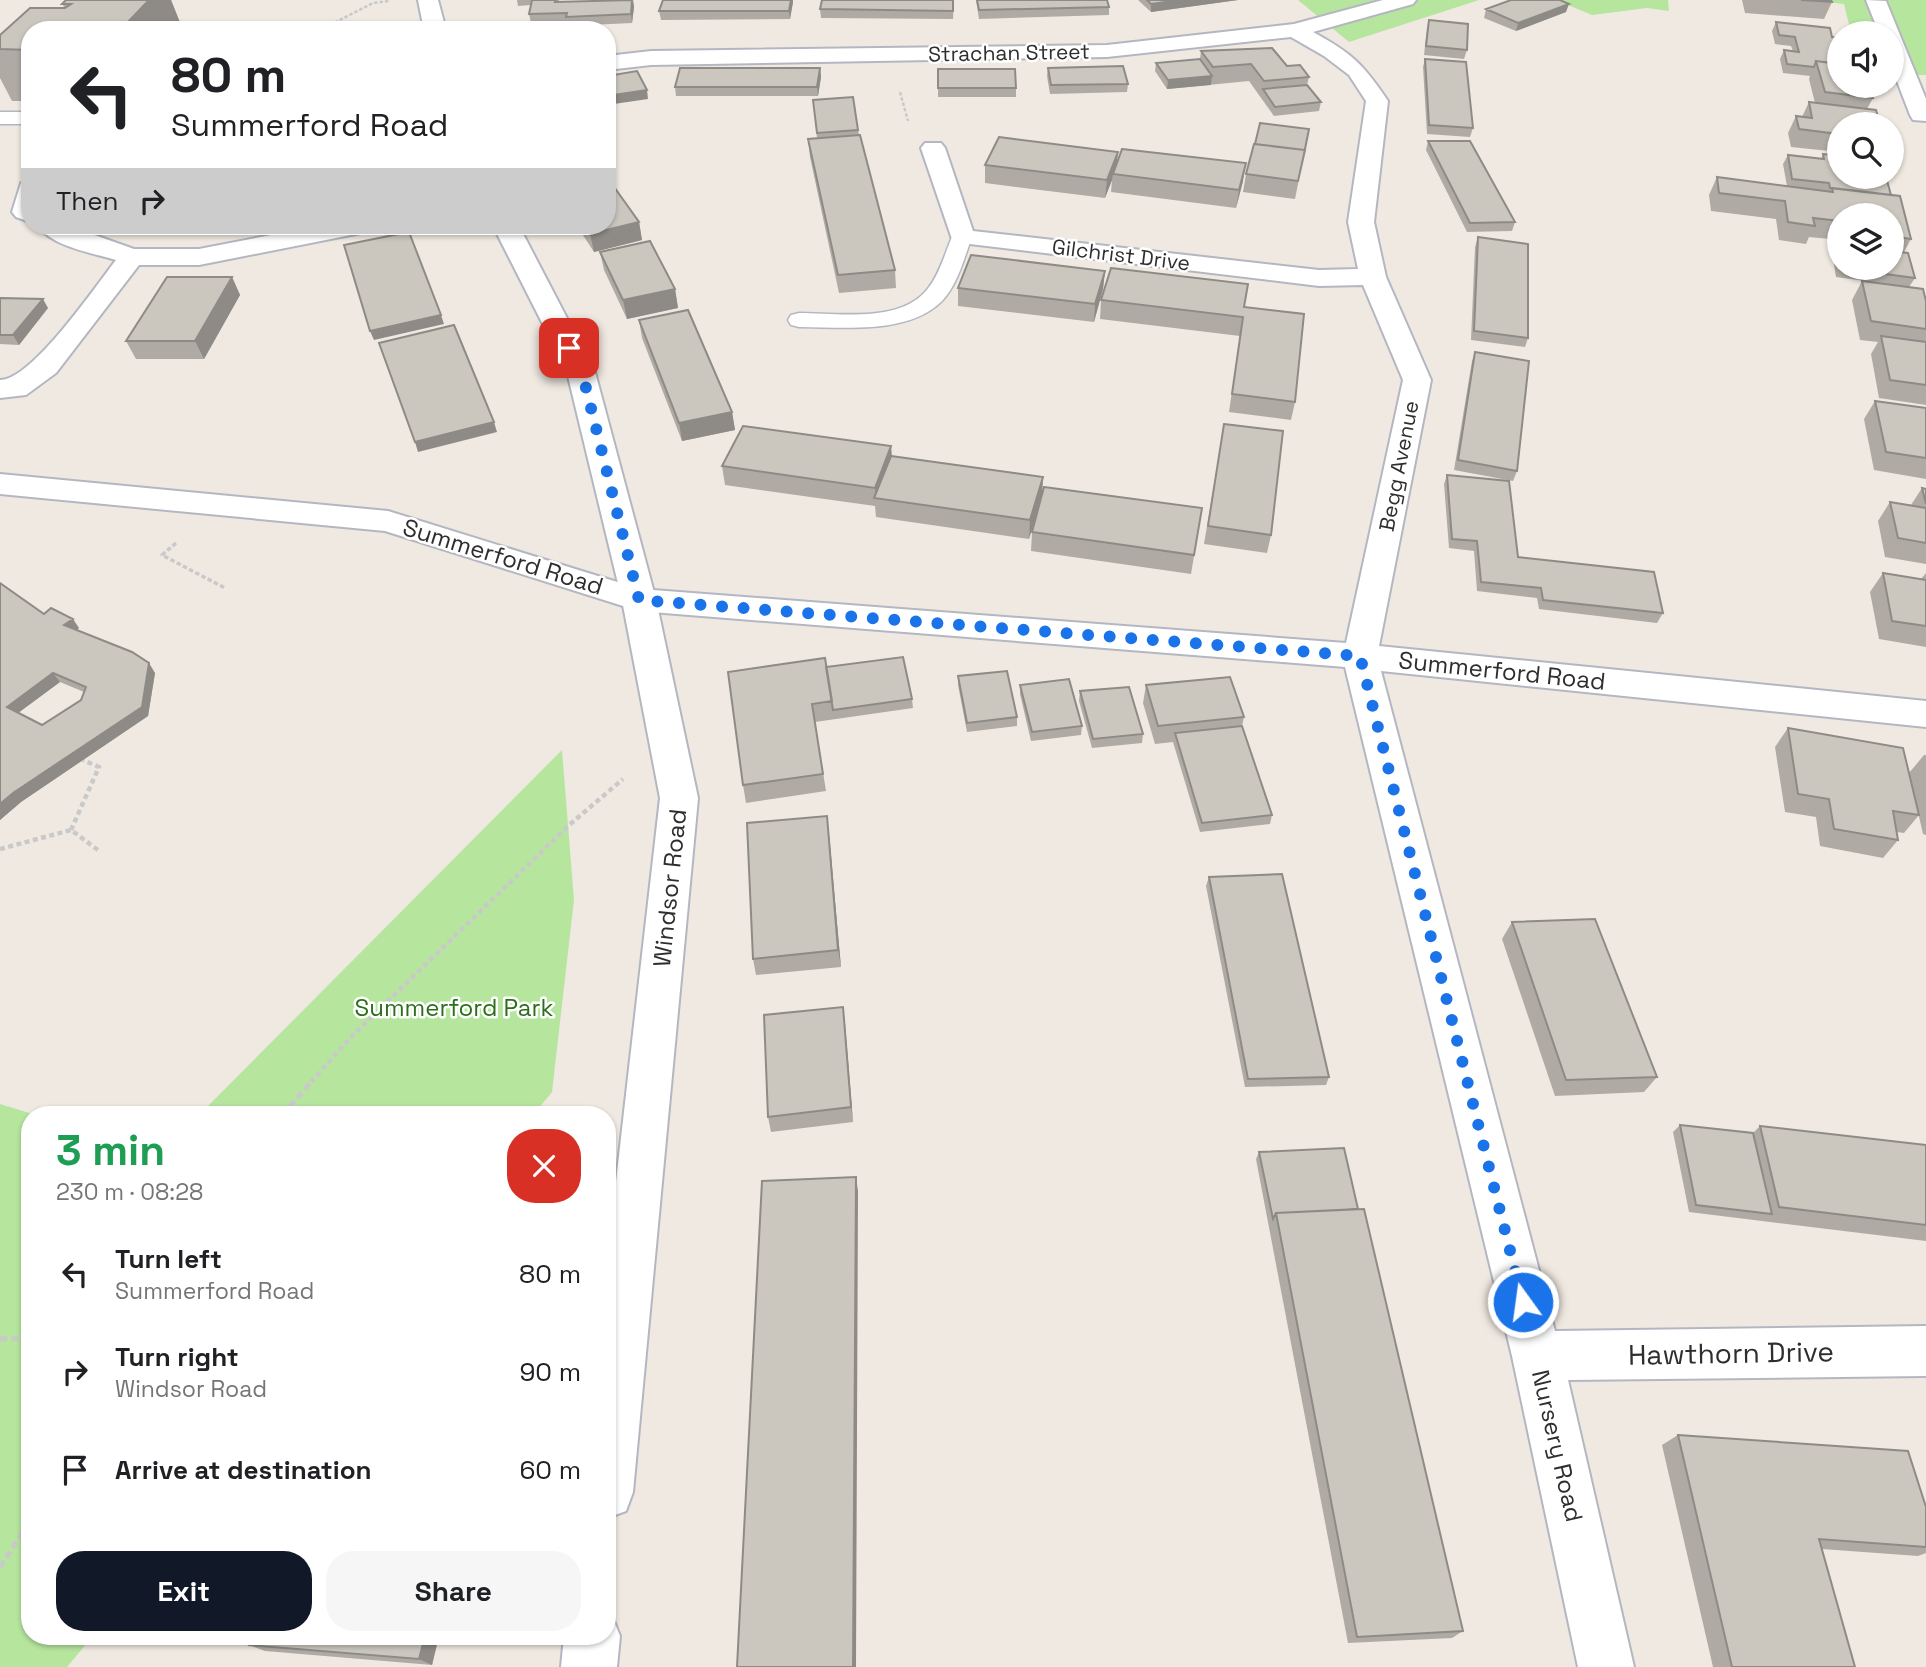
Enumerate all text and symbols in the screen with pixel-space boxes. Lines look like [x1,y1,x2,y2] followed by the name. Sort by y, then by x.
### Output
[1827,21,1904,280] map controls
[1827,21,1904,98] button: sound
[928,38,1090,67] street label: Strachan Street
[171,44,286,106] text: 80 m
[56,49,147,140] icon: left
[171,105,448,145] text: Summerford Road
[1827,112,1904,189] button: search
[133,182,171,220] icon: right
[56,184,119,218] text: Then
[1827,203,1904,280] button: layers
[1051,233,1192,276] street label: Gilchrist Drive
[539,318,599,378] pin
[550,329,588,367] icon: arrive
[1373,398,1424,534] street label: Begg Avenue
[399,511,607,602] street label: Summerford Road
[1397,644,1607,697] street label: Summerford Road
[646,807,693,968] street label: Windsor Road
[355,992,554,1023] park label: Summerford Park
[56,1124,165,1177] text: 3 min
[507,1129,581,1203] button: close
[56,1177,203,1207] text: 230 m · 08:28
[115,1242,222,1276] text: Turn left
[56,1255,94,1293] icon: left
[519,1257,581,1291] text: 80 m
[1486,1265,1560,1339] position arrow
[115,1276,314,1306] text: Summerford Road
[1628,1333,1834,1373] street label: Hawthorn Drive
[115,1340,239,1374] text: Turn right
[56,1353,94,1391] icon: right
[519,1355,581,1389] text: 90 m
[1525,1367,1590,1525] street label: Nursery Road
[115,1374,267,1404] text: Windsor Road
[56,1451,94,1489] icon: arrive
[115,1453,372,1487] text: Arrive at destination
[519,1453,581,1487] text: 60 m
[56,1551,312,1631] button: Exit
[326,1551,581,1631] button: Share

